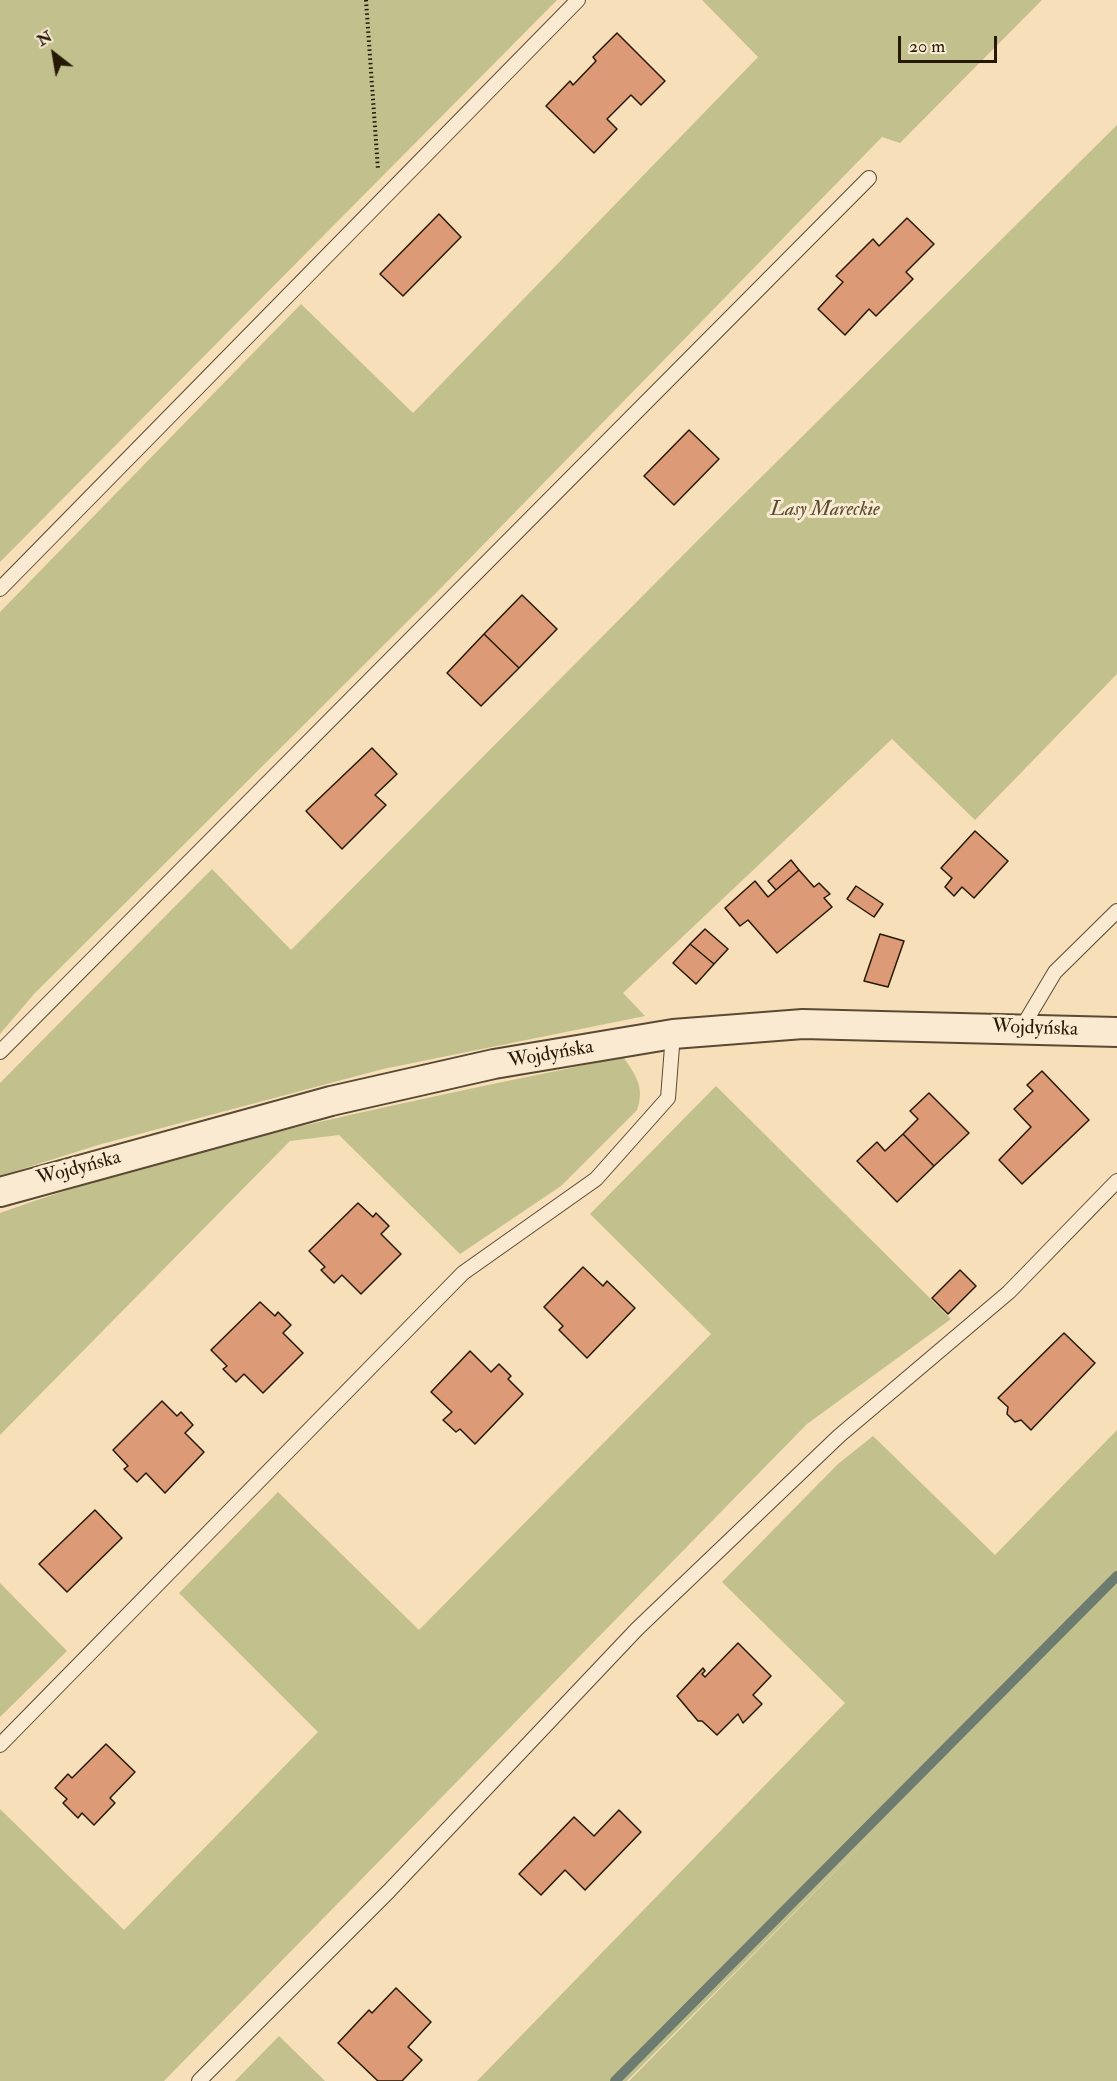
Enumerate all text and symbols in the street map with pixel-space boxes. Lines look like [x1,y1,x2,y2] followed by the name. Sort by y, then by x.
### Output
[24,24,84,84] north arrow
[901,24,1000,62] scale bar
[33,26,56,51] text: N
[909,35,945,58] text: 20 m
[770,499,880,523] park label: Lasy Mareckie
[991,1016,1079,1042] street label: Wojdyńska
[506,1036,596,1074] street label: Wojdyńska
[34,1146,124,1192] street label: Wojdyńska

